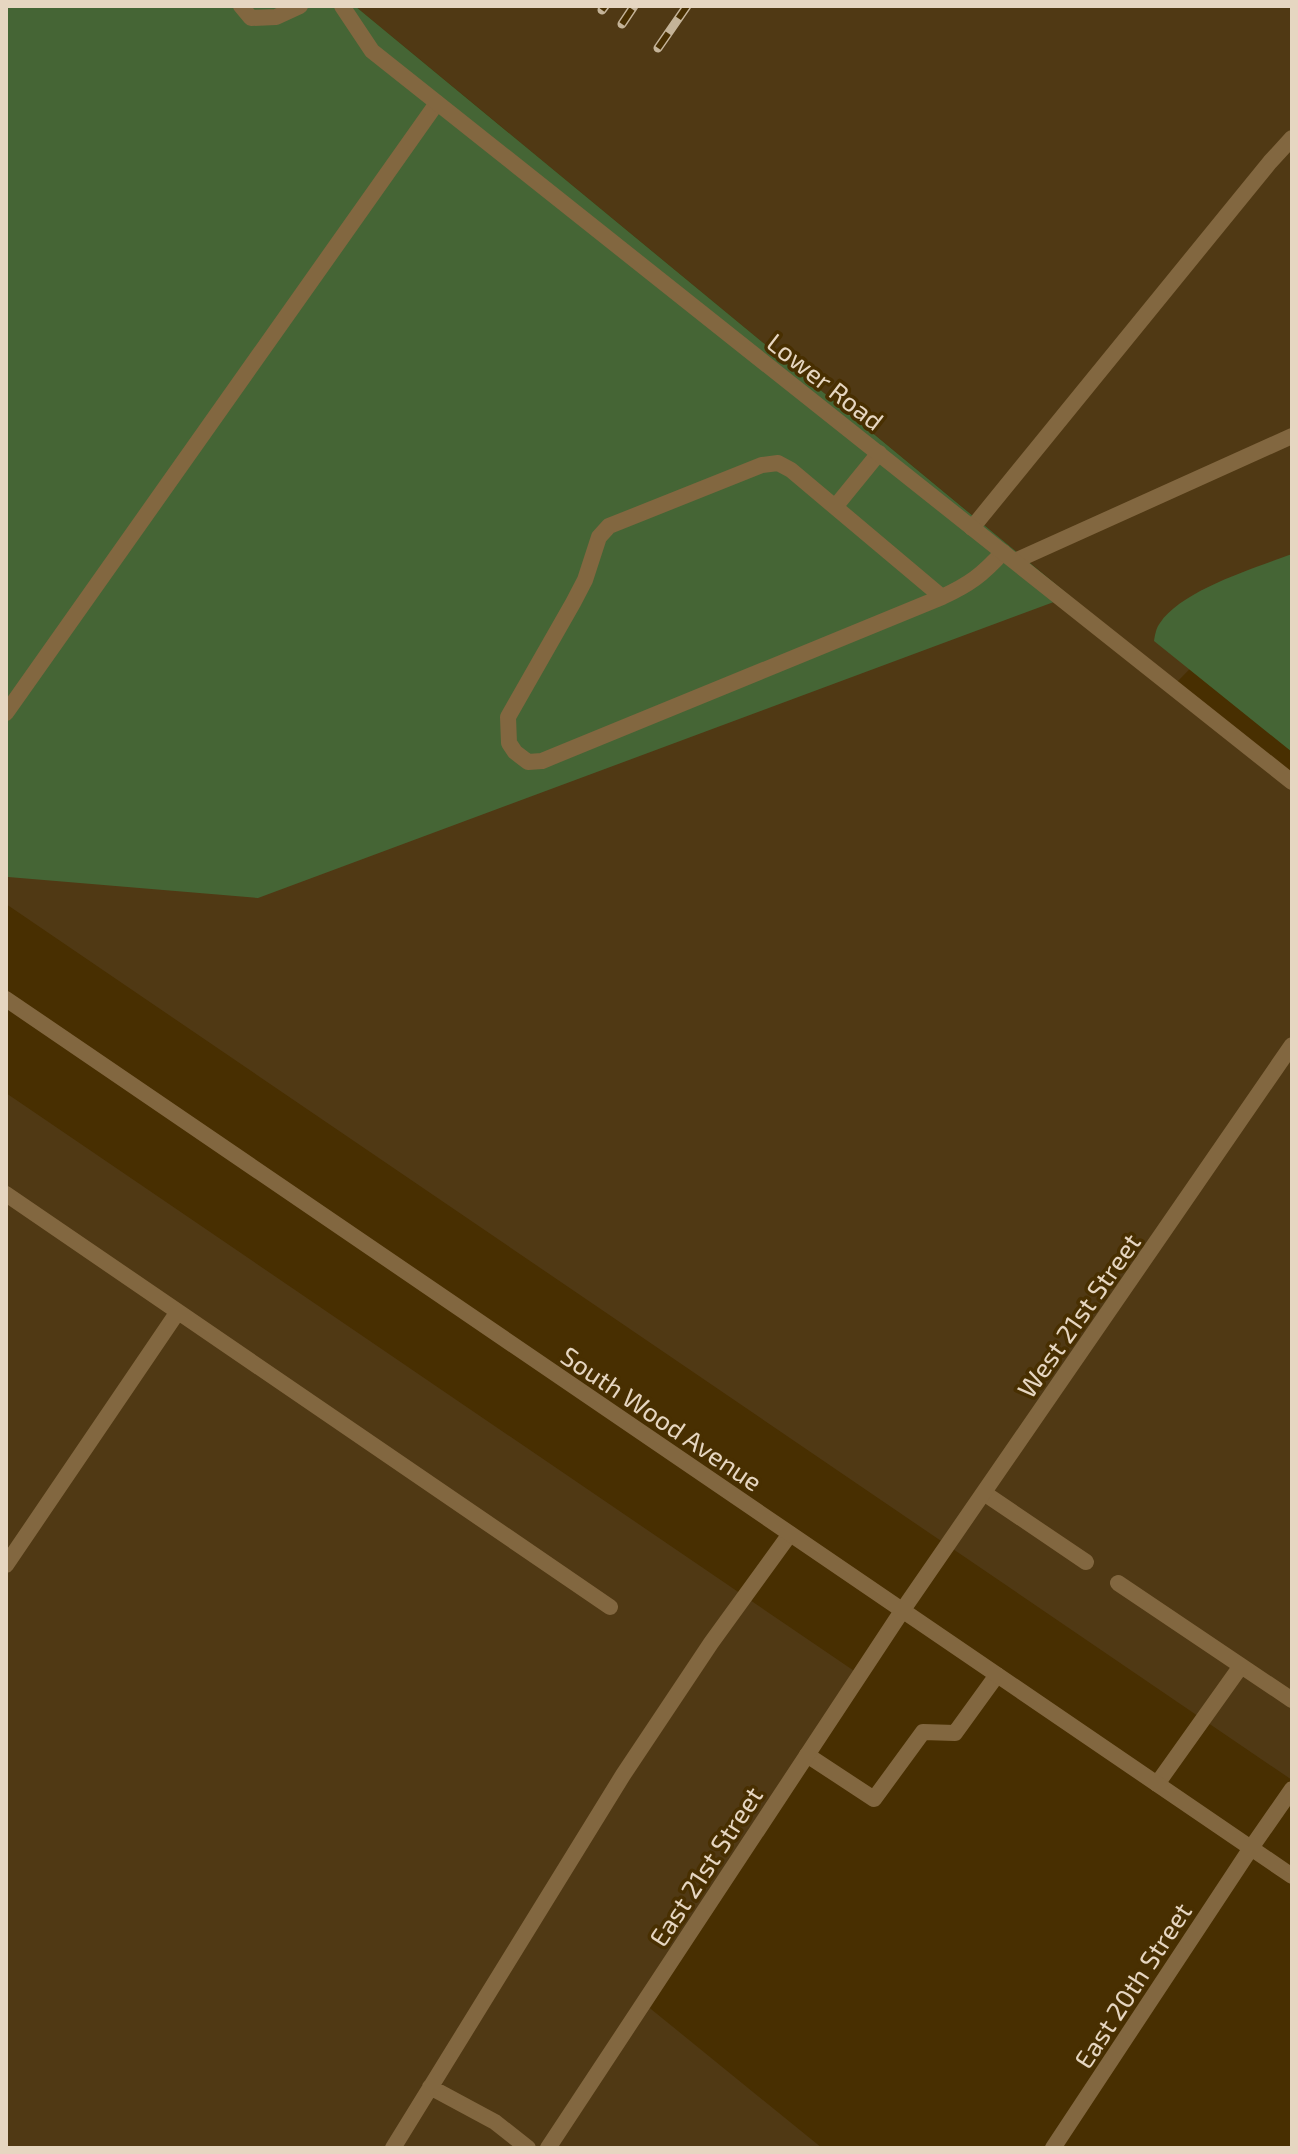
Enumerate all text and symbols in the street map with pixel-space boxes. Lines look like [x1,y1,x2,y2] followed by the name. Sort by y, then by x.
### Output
[762,326,890,436] street label: Lower Road
[1010,1227,1146,1403] street label: West 21st Street
[556,1339,768,1497] street label: South Wood Avenue
[642,1780,768,1952] street label: East 21st Street
[1067,1896,1197,2074] street label: East 20th Street

